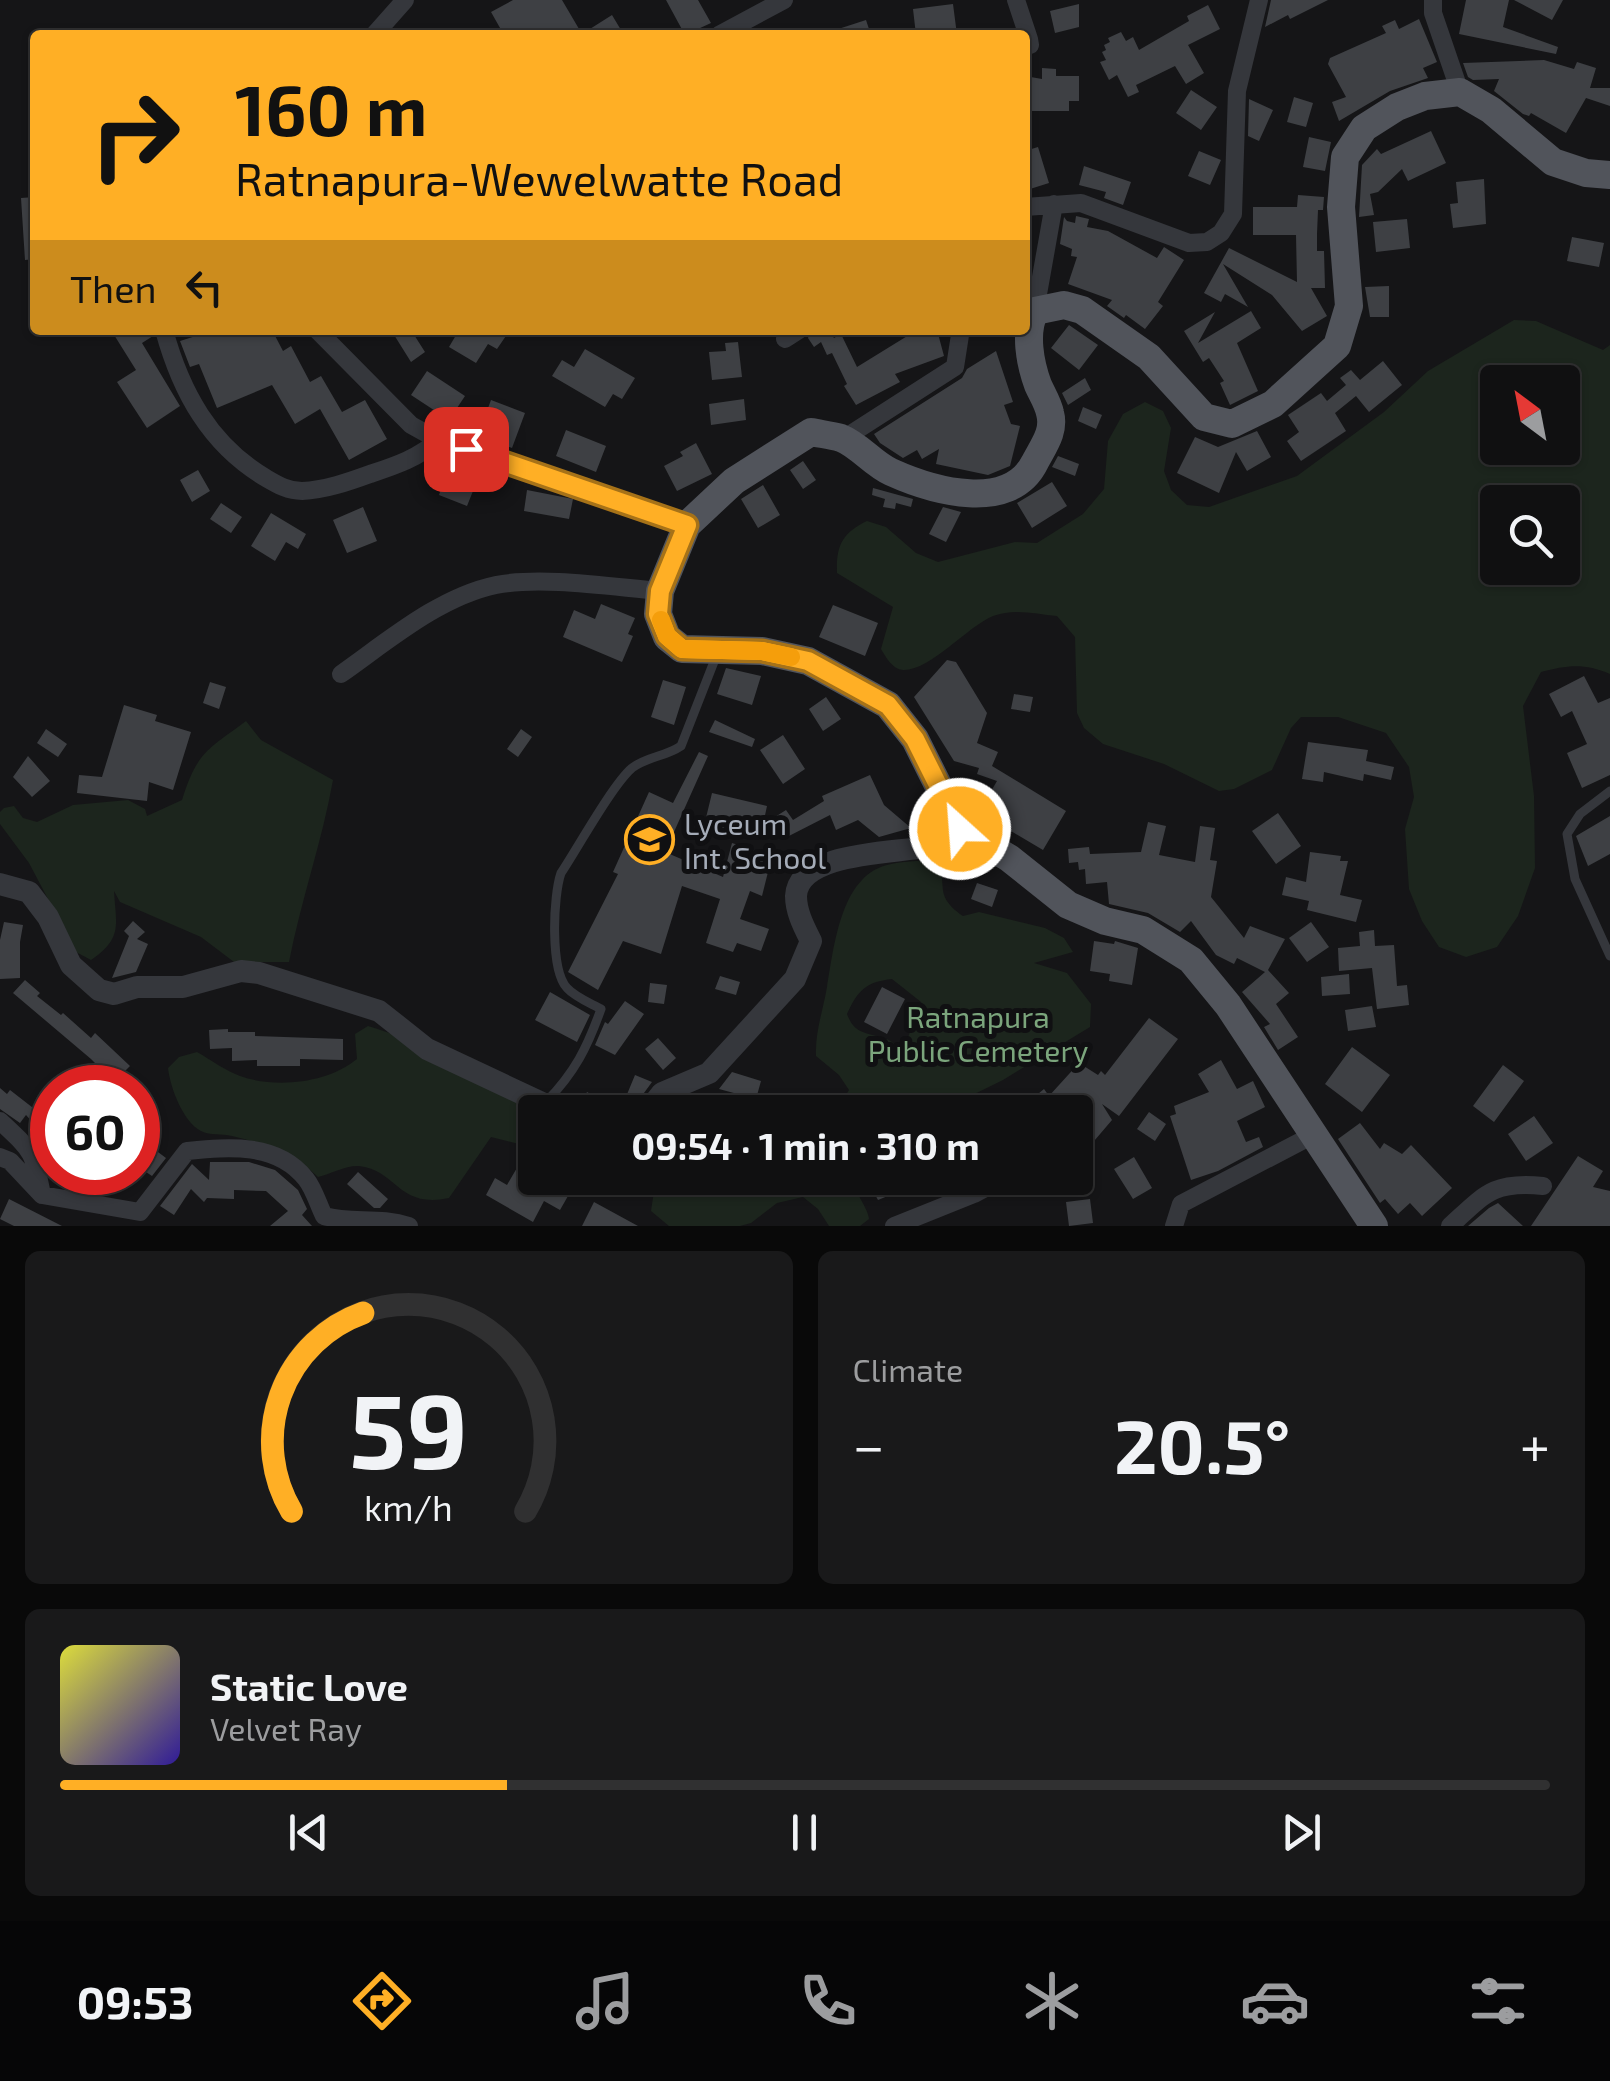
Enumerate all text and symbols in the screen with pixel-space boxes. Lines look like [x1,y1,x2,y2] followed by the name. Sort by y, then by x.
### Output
[235,66,428,150] text: 160 m
[70,70,200,200] icon: right
[235,151,843,205] text: Ratnapura-Wewelwatte Road
[177,260,232,315] icon: left
[70,265,157,311] text: Then
[1480,365,1580,465] north arrow
[1480,365,1580,585] map controls
[424,407,509,492] pin
[439,422,494,477] icon: arrive
[1480,485,1580,585] button: search
[908,777,1012,881] position arrow
[684,805,826,875] place label: Lyceum Int. School
[623,814,675,866] school or university icon: Lyceum Int. School
[868,998,1088,1068] park label: Ratnapura Public Cemetery
[30,1065,160,1195] speed limit sign: 60
[631,1122,980,1168] text: 09:54 · 1 min · 310 m
[853,1350,963,1388] text: Climate
[349,1365,468,1490] text: 59
[1114,1399,1290,1489] text: 20.5°
[853,1411,885,1477] text: −
[1520,1411,1550,1477] text: +
[364,1485,453,1528] text: km/h
[210,1663,408,1709] text: Static Love
[210,1709,362,1747] text: Velvet Ray
[281,1805,336,1860] icon: previous
[777,1805,832,1860] icon: pause
[1274,1805,1329,1860] icon: next
[347,1966,417,2036] icon: directions
[570,1966,640,2036] icon: music
[793,1966,863,2036] icon: phone
[1017,1966,1087,2036] icon: climate
[1240,1966,1310,2036] icon: car
[1463,1966,1533,2036] icon: filters
[77,1974,194,2028] text: 09:53

